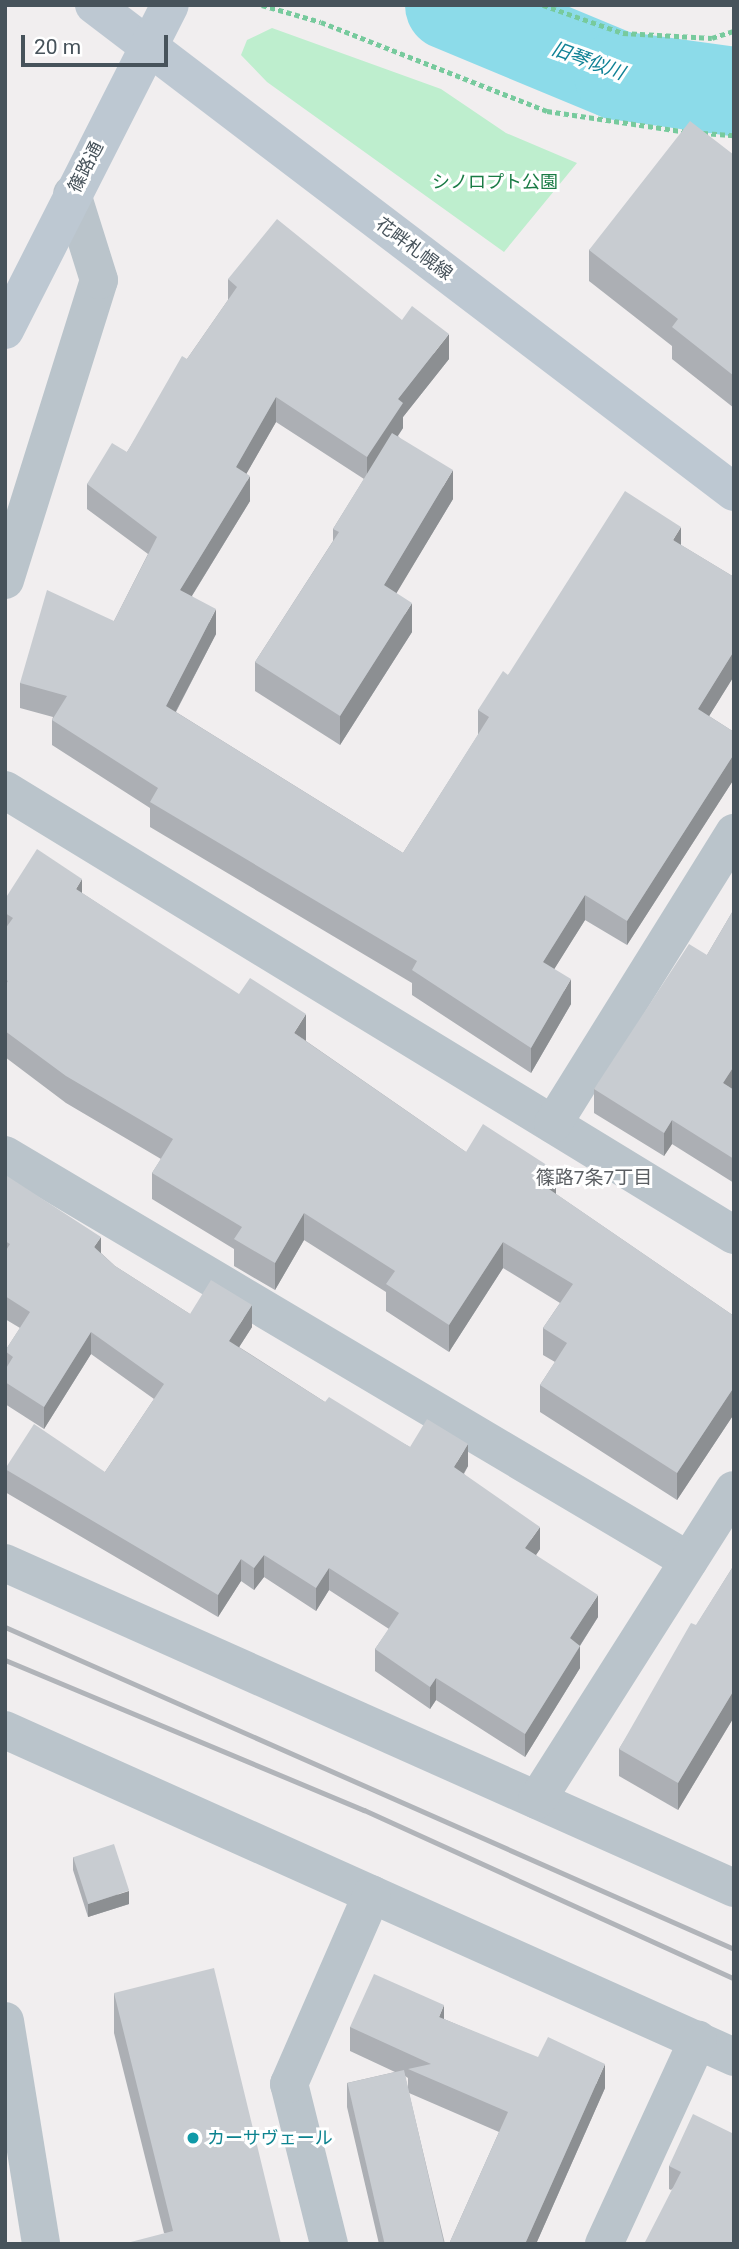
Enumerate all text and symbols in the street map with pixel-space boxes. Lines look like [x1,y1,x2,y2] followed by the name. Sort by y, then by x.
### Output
[24,21,172,65] scale bar
[34,35,81,59] text: 20 m
[548,37,628,85] water label: 旧琴似川
[64,138,108,196] street label: 篠路通
[432,171,558,193] park label: シノロプト公園
[372,213,456,285] street label: 花畔札幌線
[536,1167,652,1189] district label: 篠路7条7丁目
[207,2127,333,2149] place label: カーサヴェール
[185,2130,201,2146] marker: カーサヴェール

